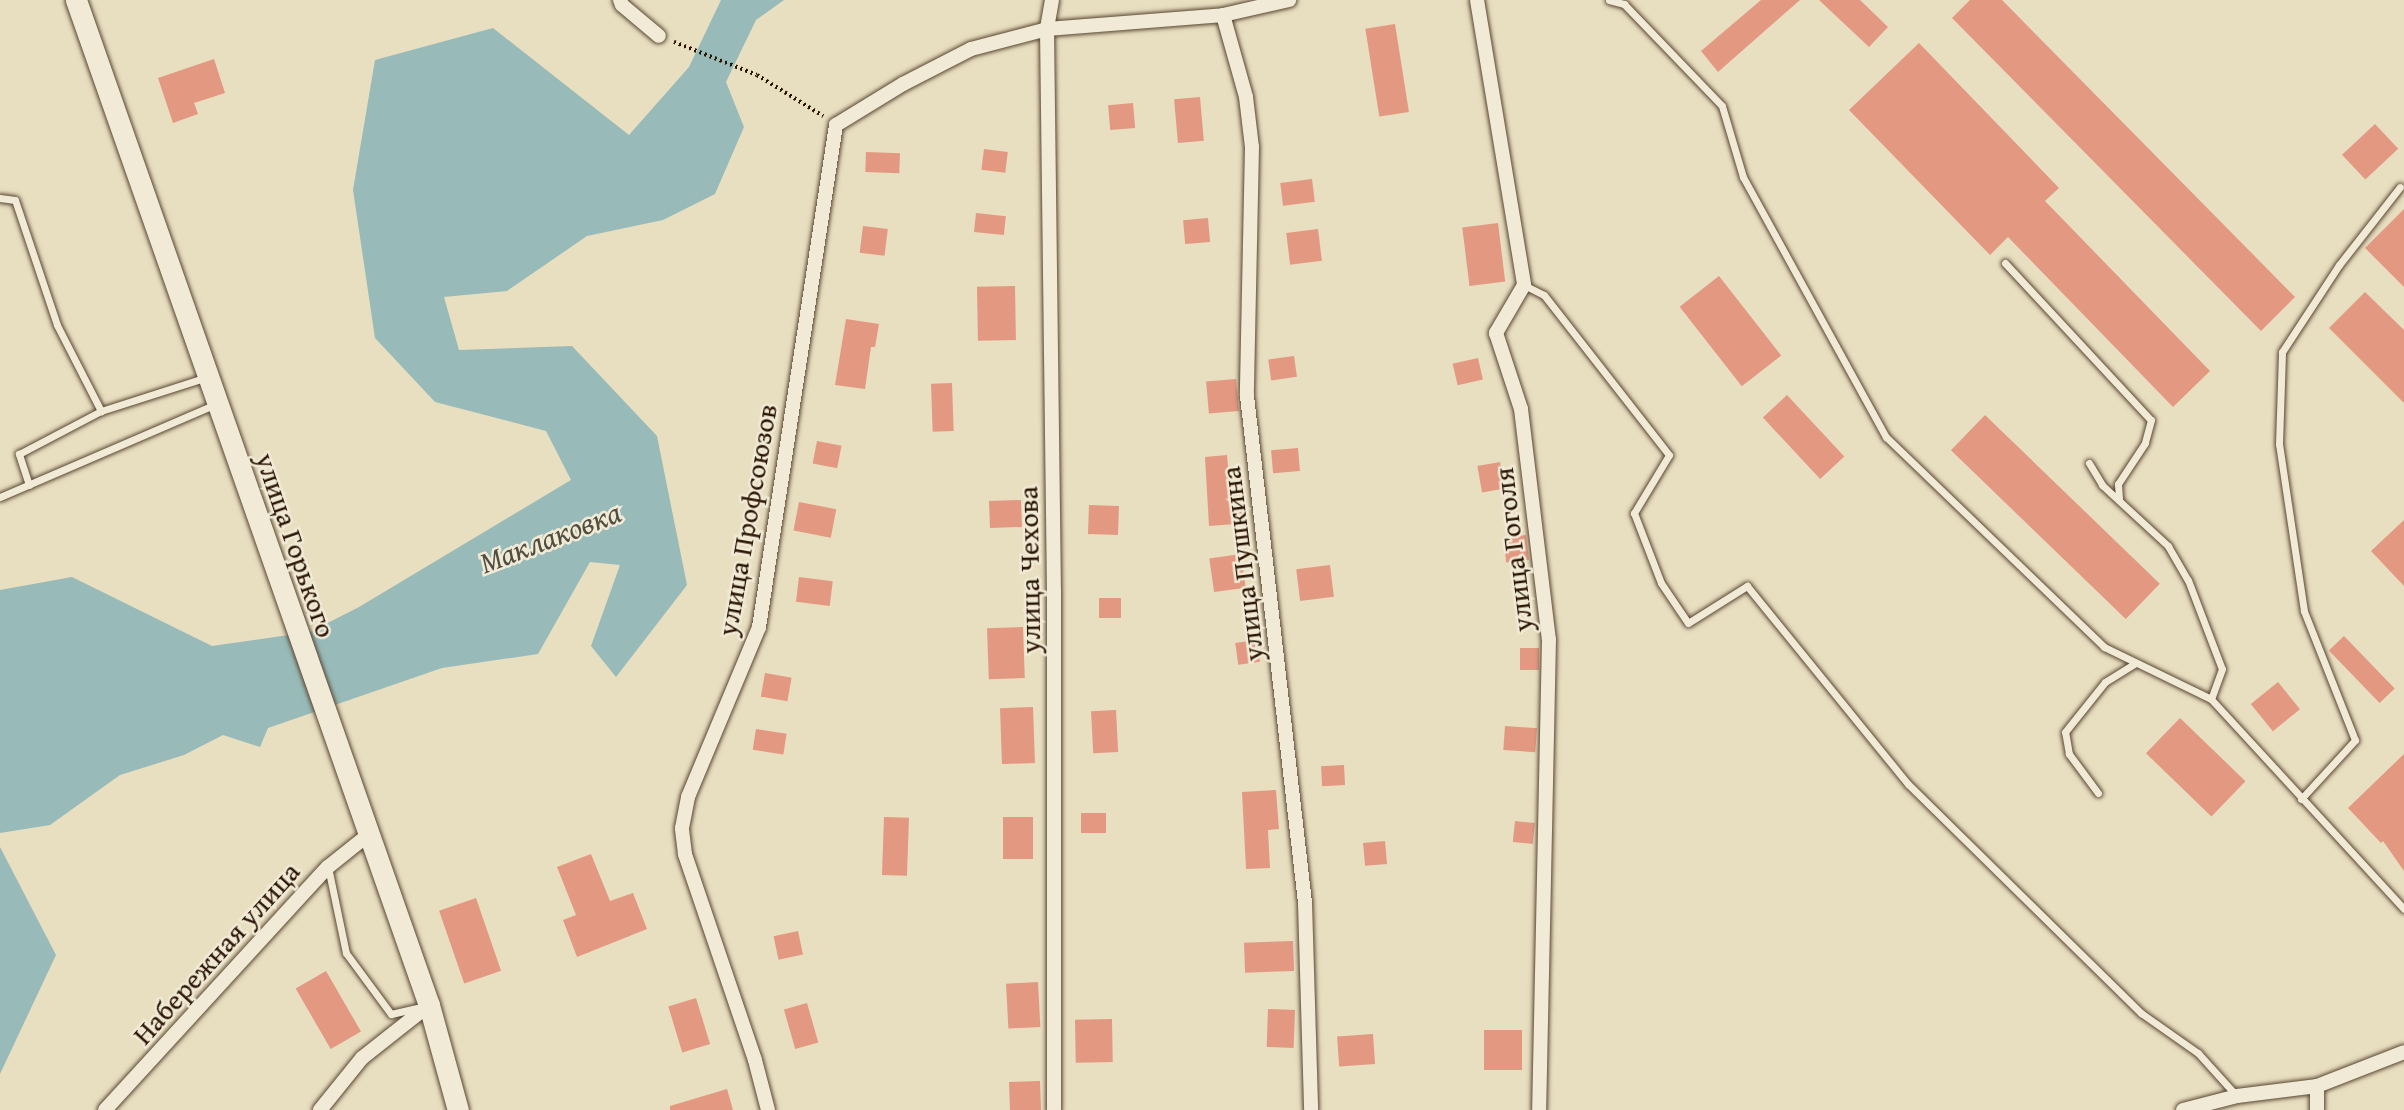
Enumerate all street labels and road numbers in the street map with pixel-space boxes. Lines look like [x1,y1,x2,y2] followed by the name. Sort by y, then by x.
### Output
[710,401,784,639] street label: улица Профсоюзов
[249,448,343,642] street label: улица Горького
[1213,465,1271,663] street label: улица Пушкина
[1486,466,1540,634] street label: улица Гоголя
[1011,486,1047,654] street label: улица Чехова
[125,855,307,1051] street label: Набережная улица

